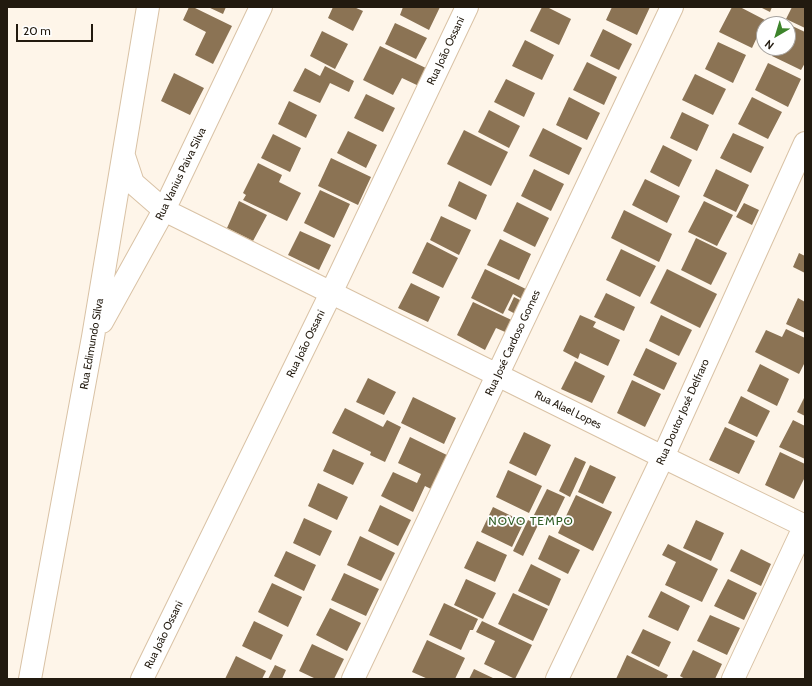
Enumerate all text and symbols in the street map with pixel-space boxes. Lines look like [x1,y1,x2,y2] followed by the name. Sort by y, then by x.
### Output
[424,15,468,87] street label: Rua João Ossani
[18,16,95,42] scale bar
[756,16,796,56] north arrow
[23,23,51,38] text: 20 m
[762,37,777,53] text: N
[153,125,209,223] street label: Rua Vanius Paiva Silva
[483,288,543,398] street label: Rua José Cardoso Gomes
[77,297,107,391] street label: Rua Edimundo Silva
[284,308,328,380] street label: Rua João Ossani
[654,357,712,467] street label: Rua Doutor José Delfraro
[532,388,604,432] street label: Rua Alael Lopes
[488,514,574,528] district label: NOVO TEMPO
[142,599,186,671] street label: Rua João Ossani

